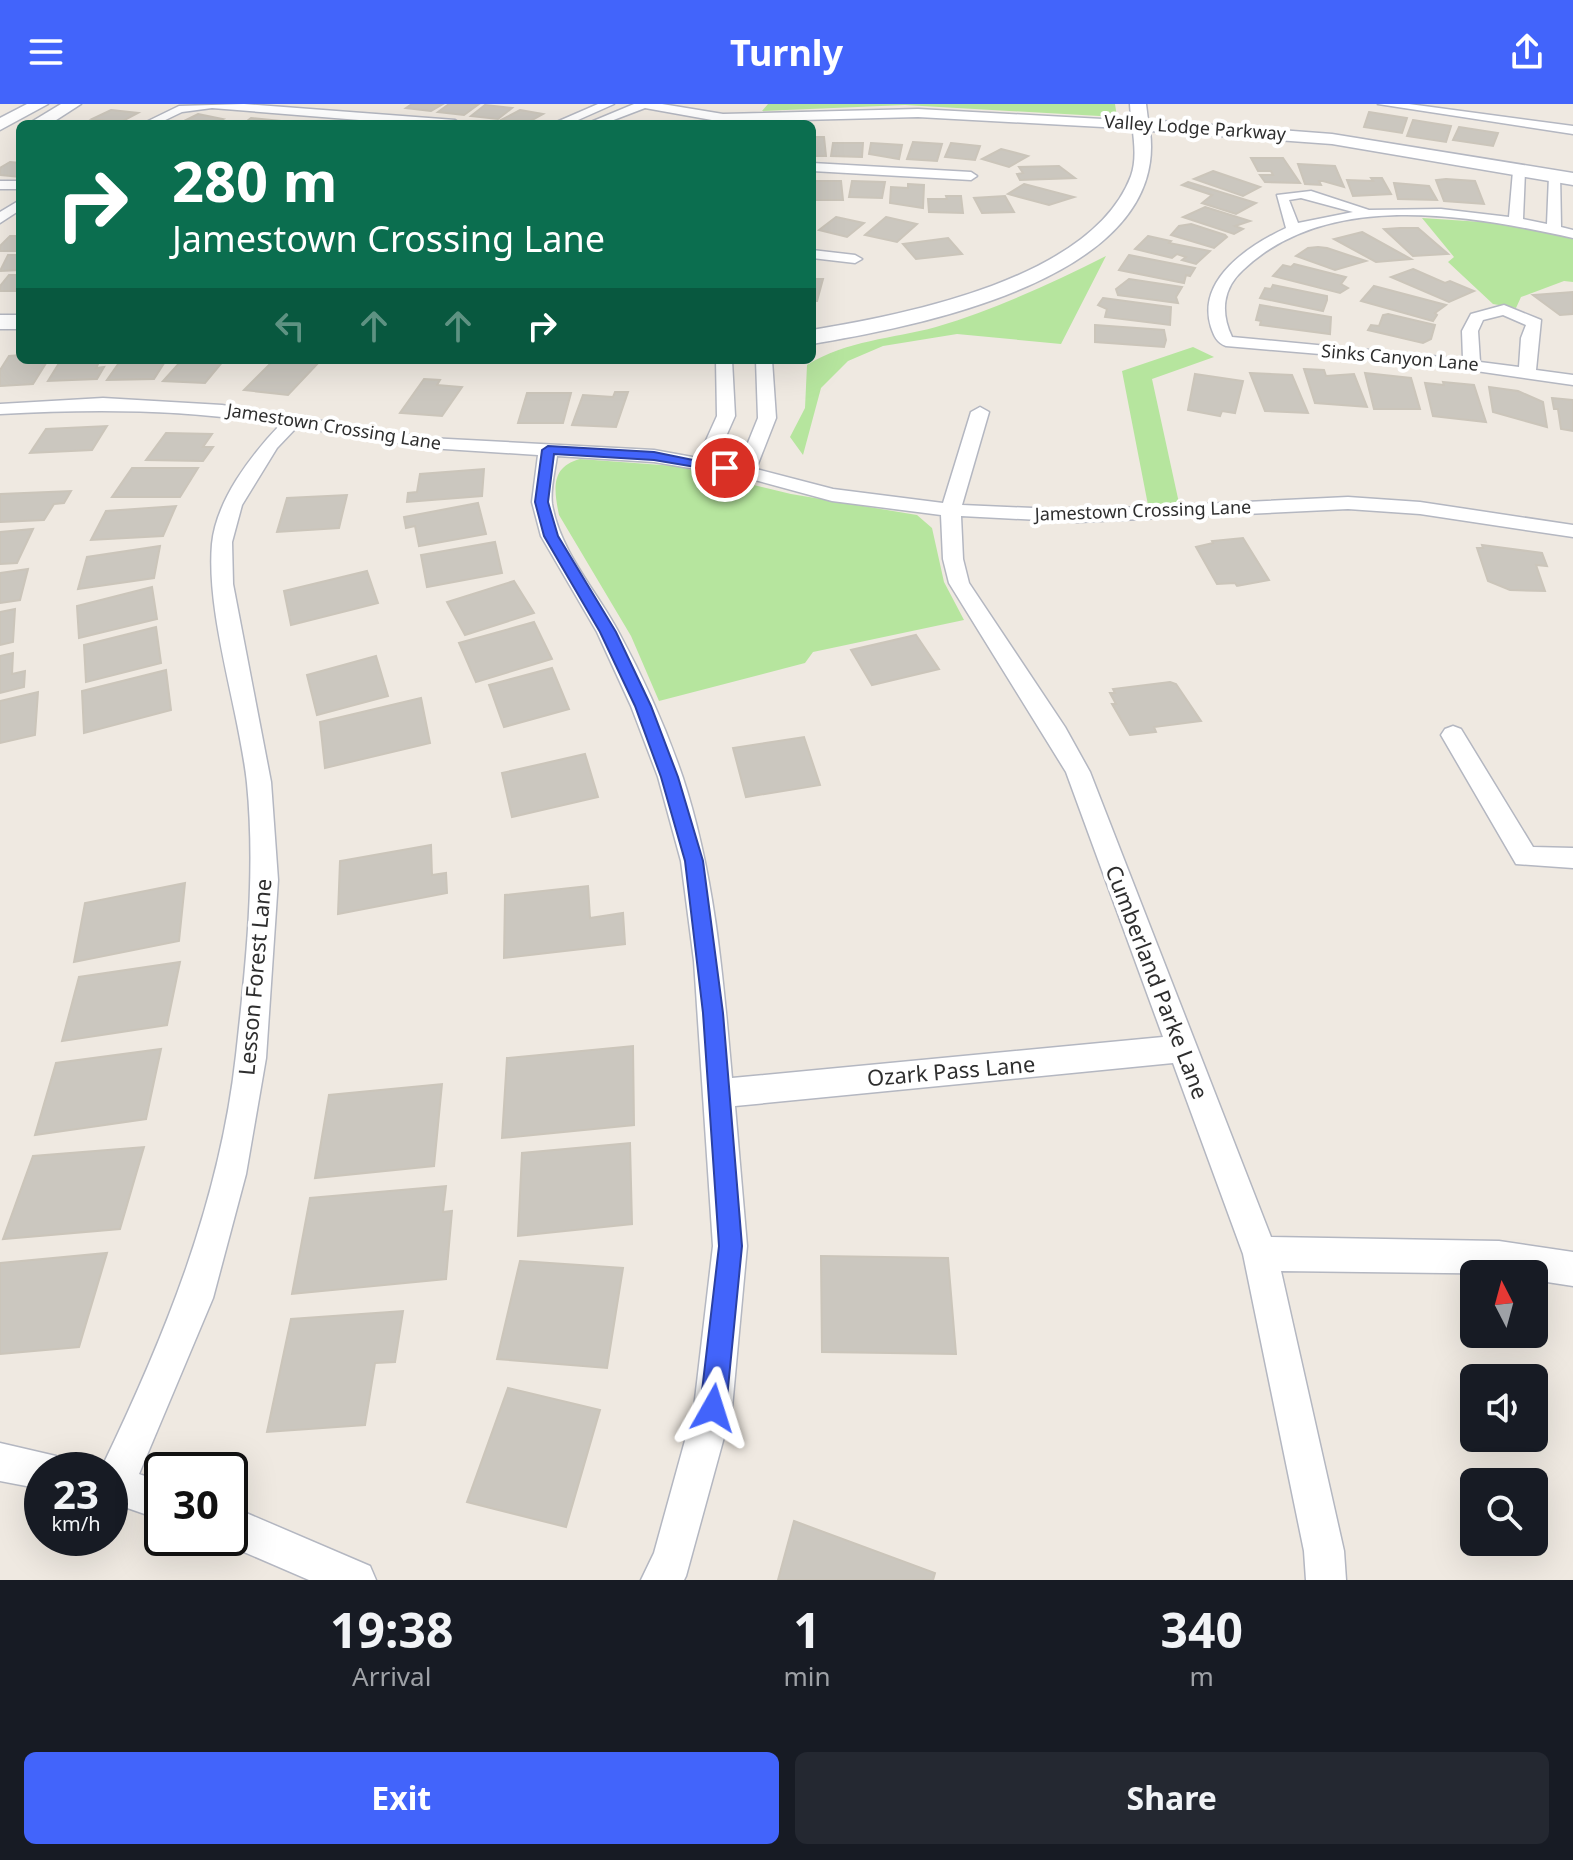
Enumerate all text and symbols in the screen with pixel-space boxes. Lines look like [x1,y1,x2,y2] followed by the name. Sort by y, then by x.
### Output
[730,28,843,77] text: Turnly
[24,30,68,74] icon: menu
[1505,30,1549,74] icon: share
[1103,109,1288,145] street label: Valley Lodge Parkway
[172,142,337,218] text: 280 m
[40,152,144,256] icon: right
[172,214,605,263] text: Jamestown Crossing Lane
[268,304,312,348] icon: left
[352,304,396,348] icon: ahead
[436,304,480,348] icon: ahead
[520,304,564,348] icon: right
[1320,338,1480,376] street label: Sinks Canyon Lane
[223,397,443,455] street label: Jamestown Crossing Lane
[691,434,759,502] pin
[703,446,747,490] icon: arrive
[1032,494,1252,526] street label: Jamestown Crossing Lane
[1099,860,1216,1103] street label: Cumberland Parke Lane
[230,877,278,1077] street label: Lesson Forest Lane
[866,1048,1036,1092] street label: Ozark Pass Lane
[1460,1260,1548,1348] north arrow
[1460,1260,1548,1556] map controls
[1460,1364,1548,1452] button: sound
[671,1366,755,1450] position arrow
[144,1452,248,1556] speed limit sign: 30
[53,1466,99,1521] text: 23
[1460,1468,1548,1556] button: search
[51,1510,101,1537] text: km/h
[330,1597,453,1662] text: 19:38
[793,1597,821,1662] text: 1
[1161,1597,1243,1662] text: 340
[352,1658,431,1694] text: Arrival
[783,1658,831,1694] text: min
[1190,1658,1214,1694] text: m
[24,1752,779,1844] button: Exit
[795,1752,1549,1844] button: Share

